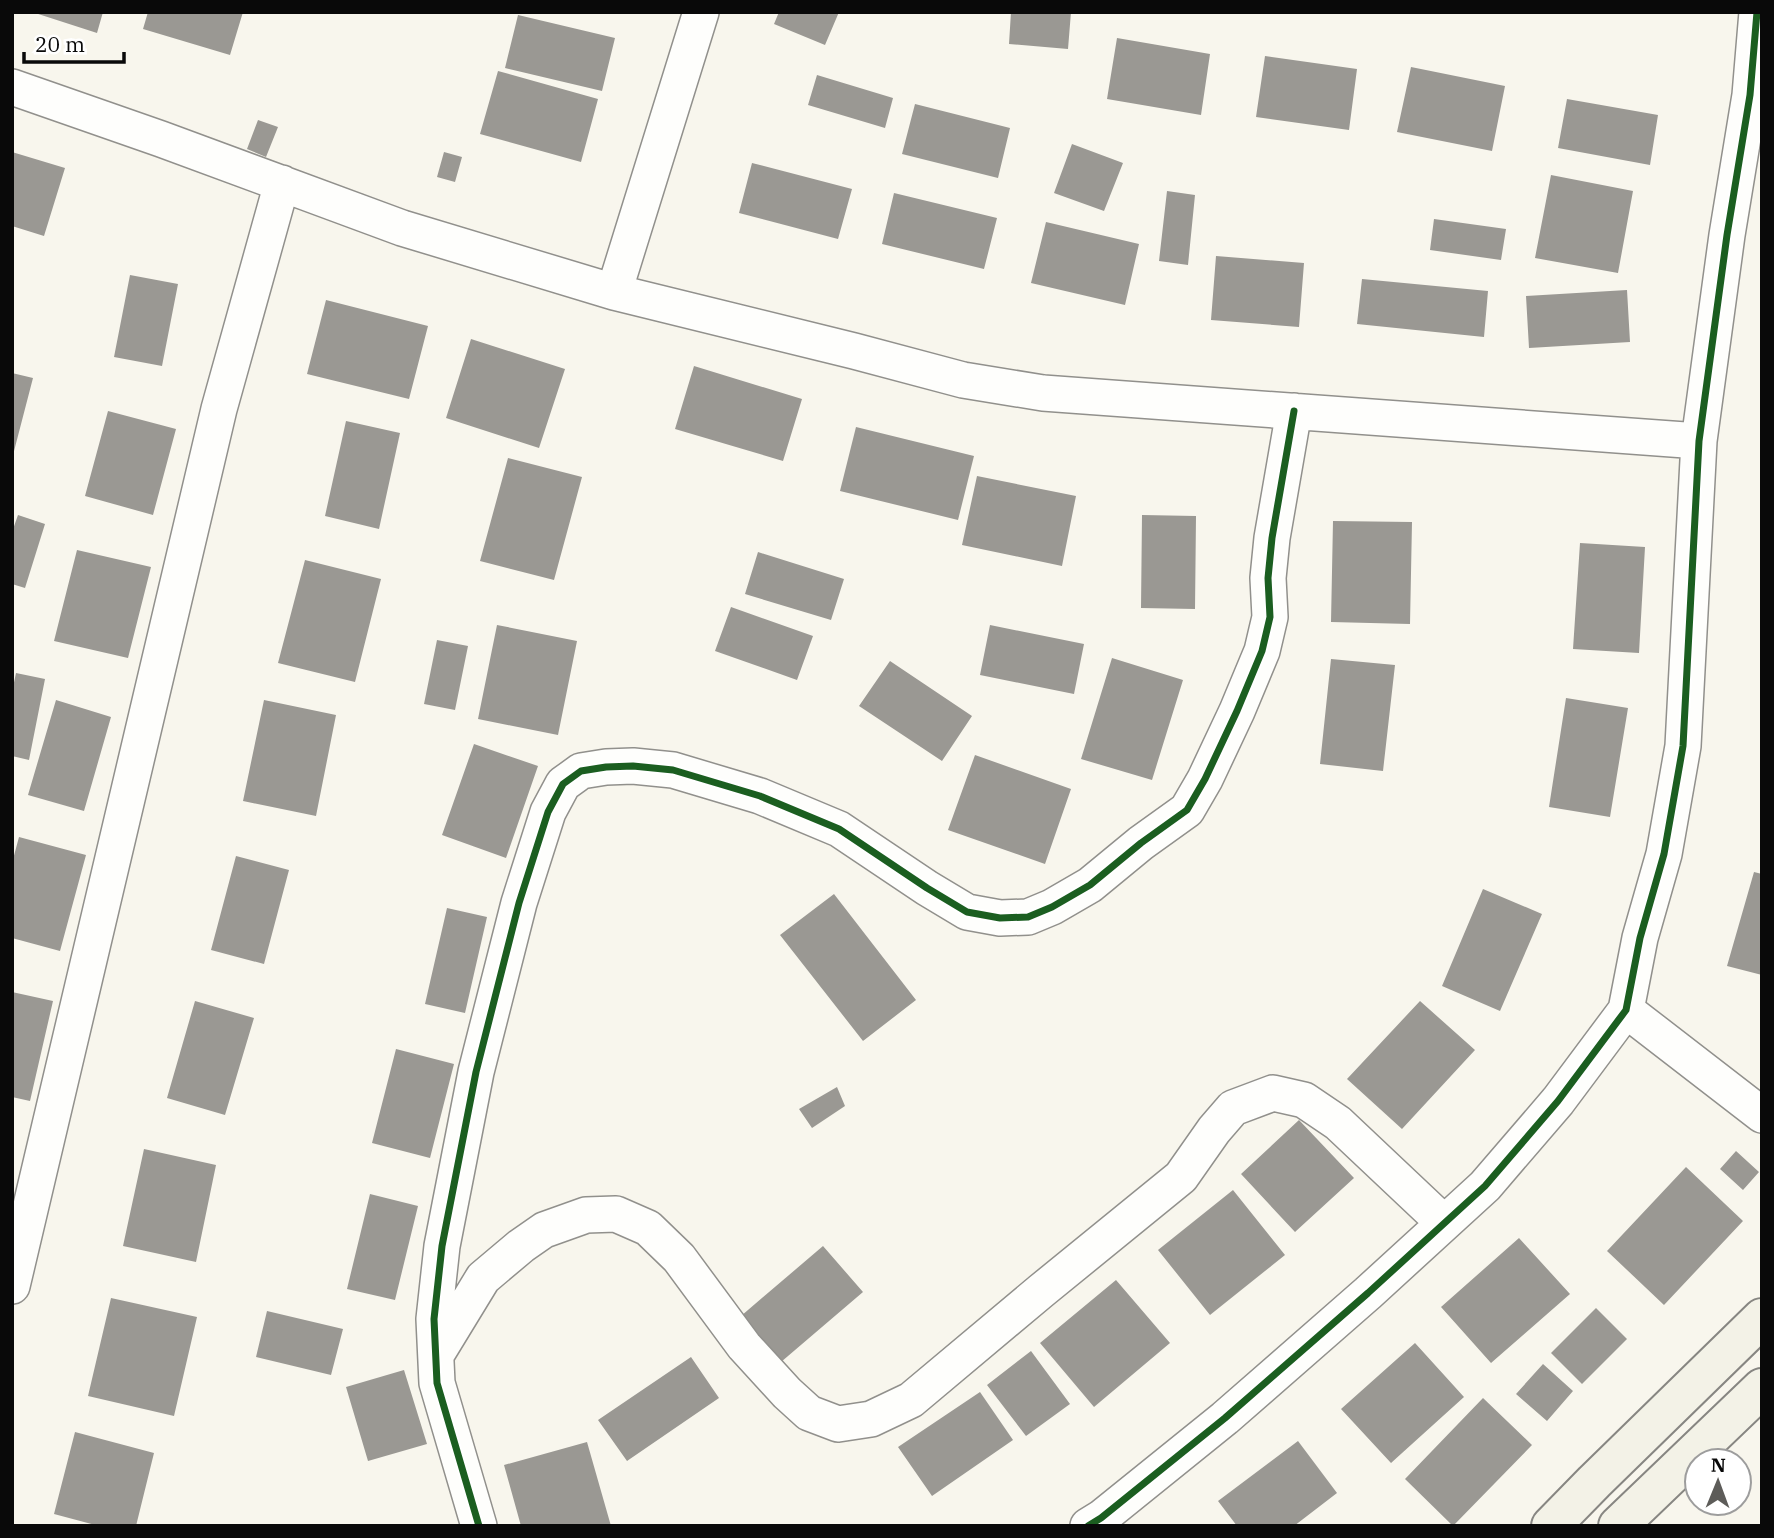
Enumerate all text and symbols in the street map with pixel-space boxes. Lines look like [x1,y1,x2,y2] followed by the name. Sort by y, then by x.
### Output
[24,21,124,65] scale bar
[35,30,85,58] text: 20 m
[1683,1447,1753,1517] north arrow
[1711,1453,1726,1477] text: N

